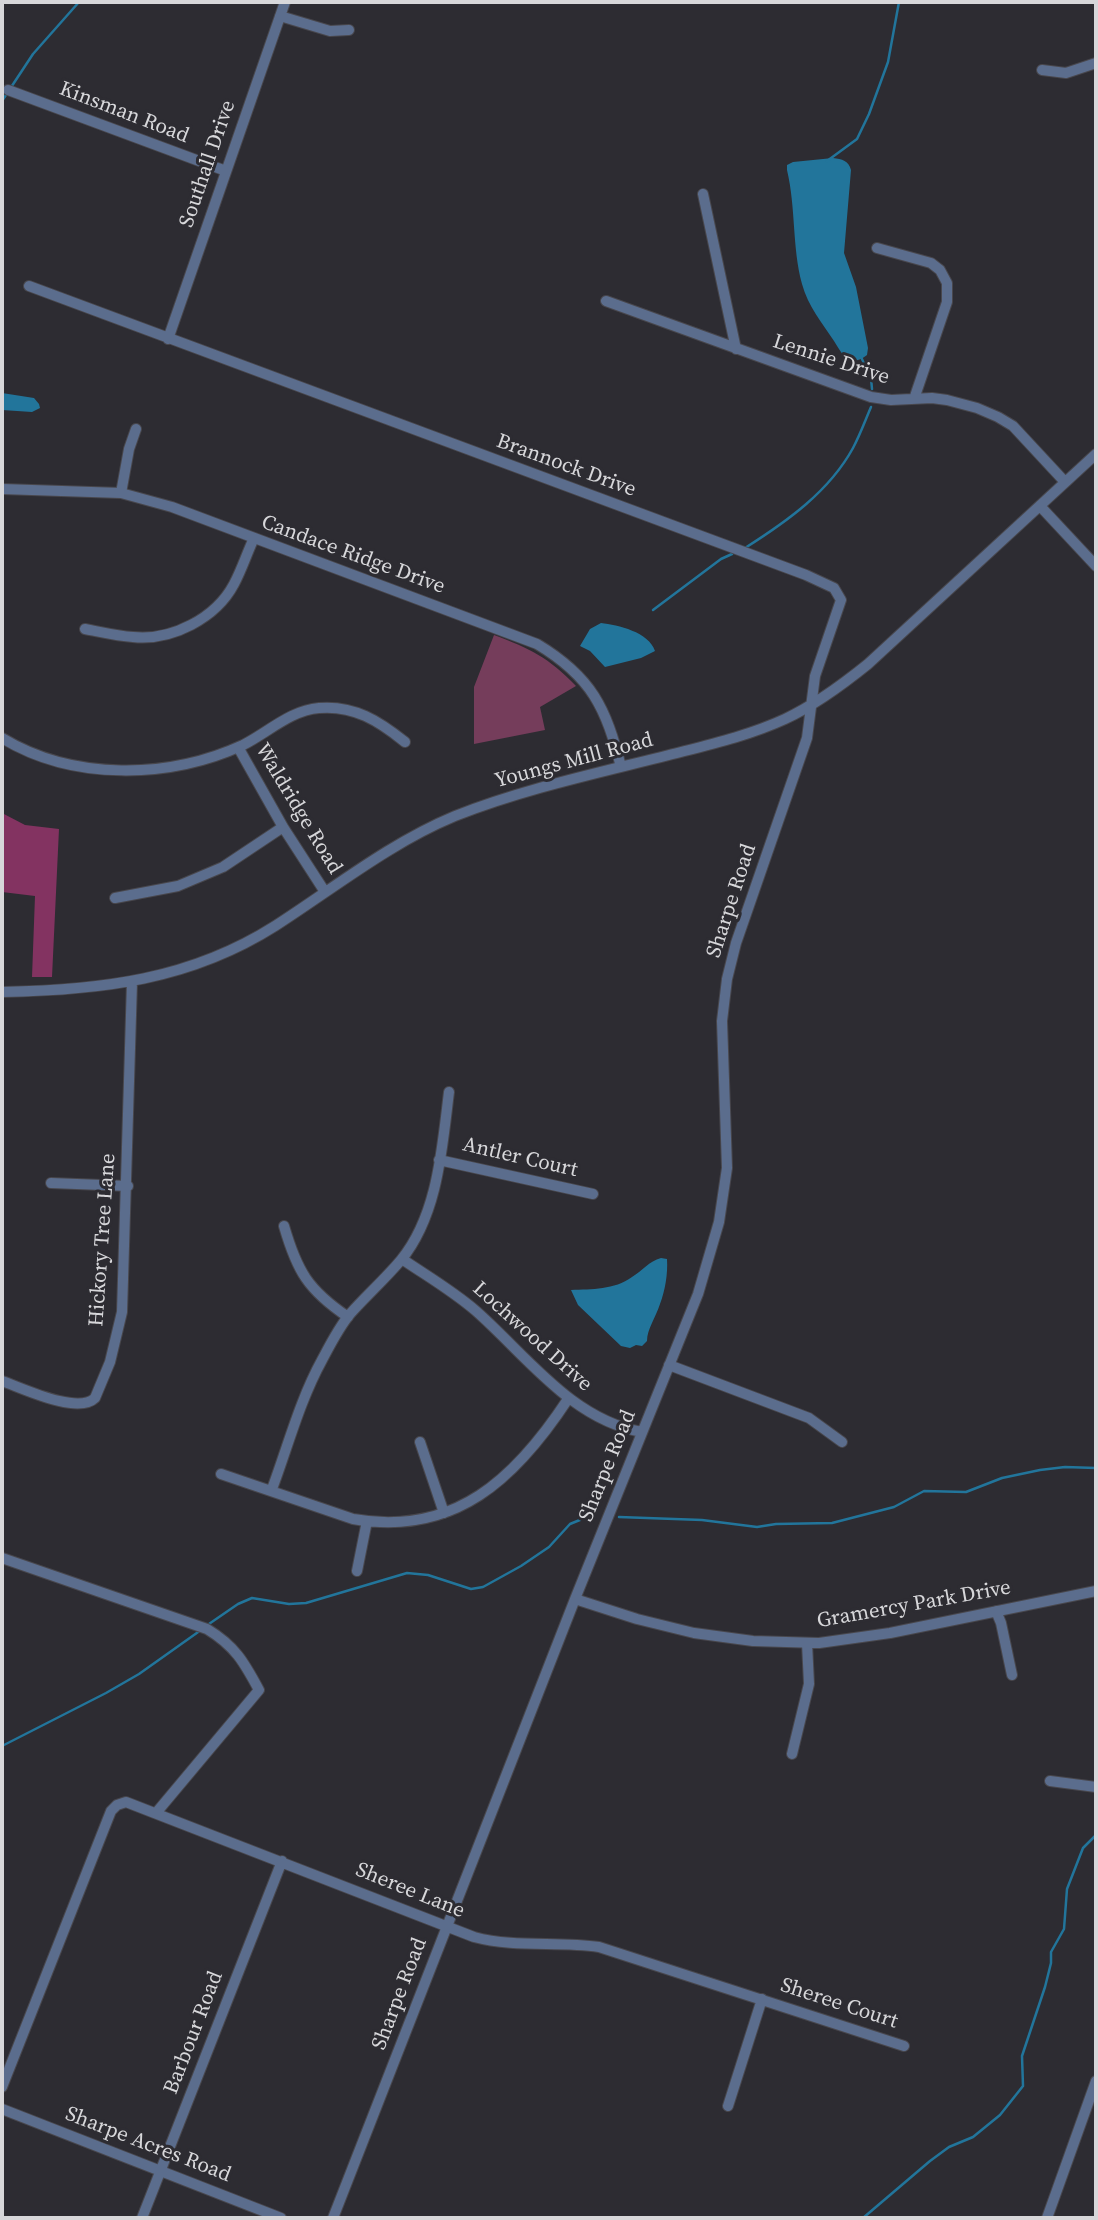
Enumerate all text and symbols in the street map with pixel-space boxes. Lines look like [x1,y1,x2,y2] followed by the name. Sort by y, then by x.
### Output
[56,77,192,149] street label: Kinsman Road
[175,97,241,231] street label: Southall Drive
[769,329,893,391] street label: Lennie Drive
[493,429,639,503] street label: Brannock Drive
[258,510,448,600] street label: Candace Ridge Drive
[492,728,656,794] street label: Youngs Mill Road
[249,739,347,879] street label: Waldridge Road
[702,841,762,961] street label: Sharpe Road
[460,1133,580,1183] street label: Antler Court
[84,1152,122,1328] street label: Hickory Tree Lane
[467,1277,597,1397] street label: Lochwood Drive
[574,1407,642,1525] street label: Sharpe Road
[815,1576,1013,1634] street label: Gramercy Park Drive
[352,1858,468,1924] street label: Sheree Lane
[367,1934,433,2054] street label: Sharpe Road
[159,1968,229,2098] street label: Barbour Road
[777,1973,901,2035] street label: Sheree Court
[62,2102,234,2188] street label: Sharpe Acres Road

